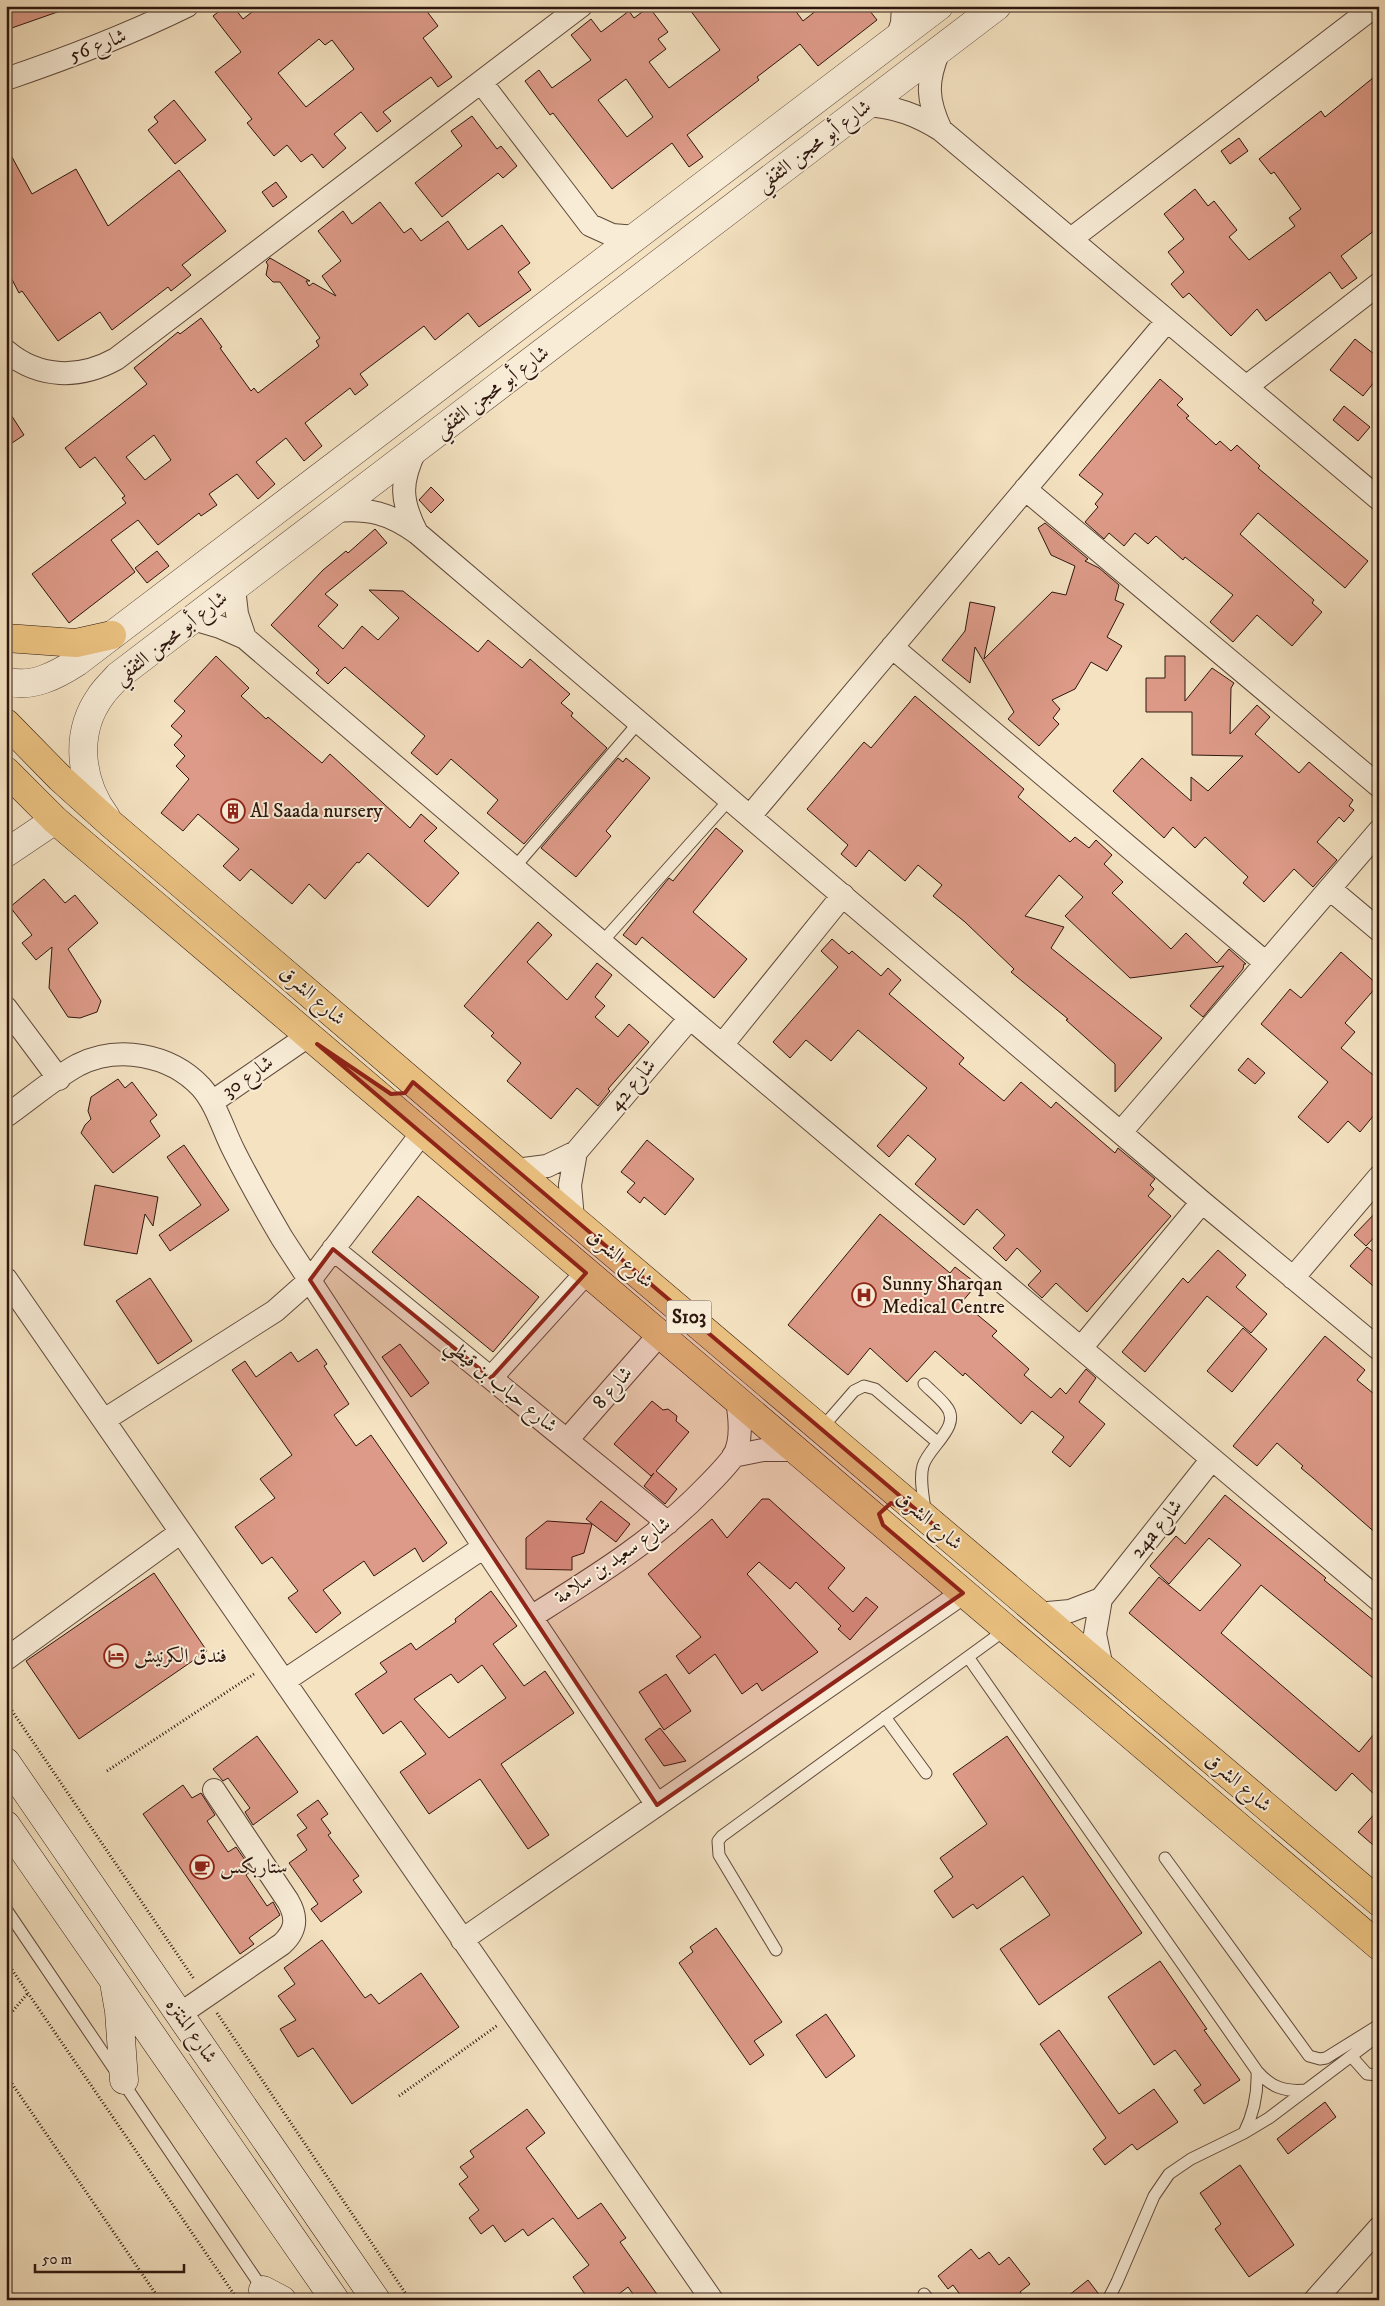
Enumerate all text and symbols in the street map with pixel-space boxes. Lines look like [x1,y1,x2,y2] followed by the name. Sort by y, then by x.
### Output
[66,24,132,72] street label: شارع 56
[750,92,880,202] street label: شارع أبو محجن الثقفي
[428,338,558,448] street label: شارع أبو محجن الثقفي
[107,583,237,695] street label: شارع أبو محجن الثقفي
[220,798,246,824] building icon: Al Saada nursery
[250,799,383,824] place label: Al Saada nursery
[271,961,350,1034] street label: شارع الشرق
[217,1050,281,1107] street label: شارع 30
[604,1054,665,1119] street label: شارع 42
[579,1224,658,1297] street label: شارع الشرق
[882,1272,1005,1320] place label: Sunny Sharqan Medical Centre
[851,1282,877,1308] hospital icon: Sunny Sharqan Medical Centre
[666,1300,712,1334] road number: S103
[437,1333,562,1443] street label: شارع حباب بن قيظي
[587,1361,642,1417] street label: شارع 8
[888,1486,967,1559] street label: شارع الشرق
[1126,1494,1191,1566] street label: 24a شارع
[550,1512,678,1614] street label: شارع سعيد بن سلامة
[103,1643,129,1669] hotel icon: فندق الكرنيش
[134,1644,227,1669] place label: فندق الكرنيش
[1197,1748,1276,1821] street label: شارع الشرق
[189,1854,215,1880] cafe icon: ستاربكس
[220,1855,288,1880] place label: ستاربكس
[156,1994,222,2071] street label: شارع المنتزه
[35,2241,184,2273] scale bar
[42,2250,72,2269] text: 50 m

